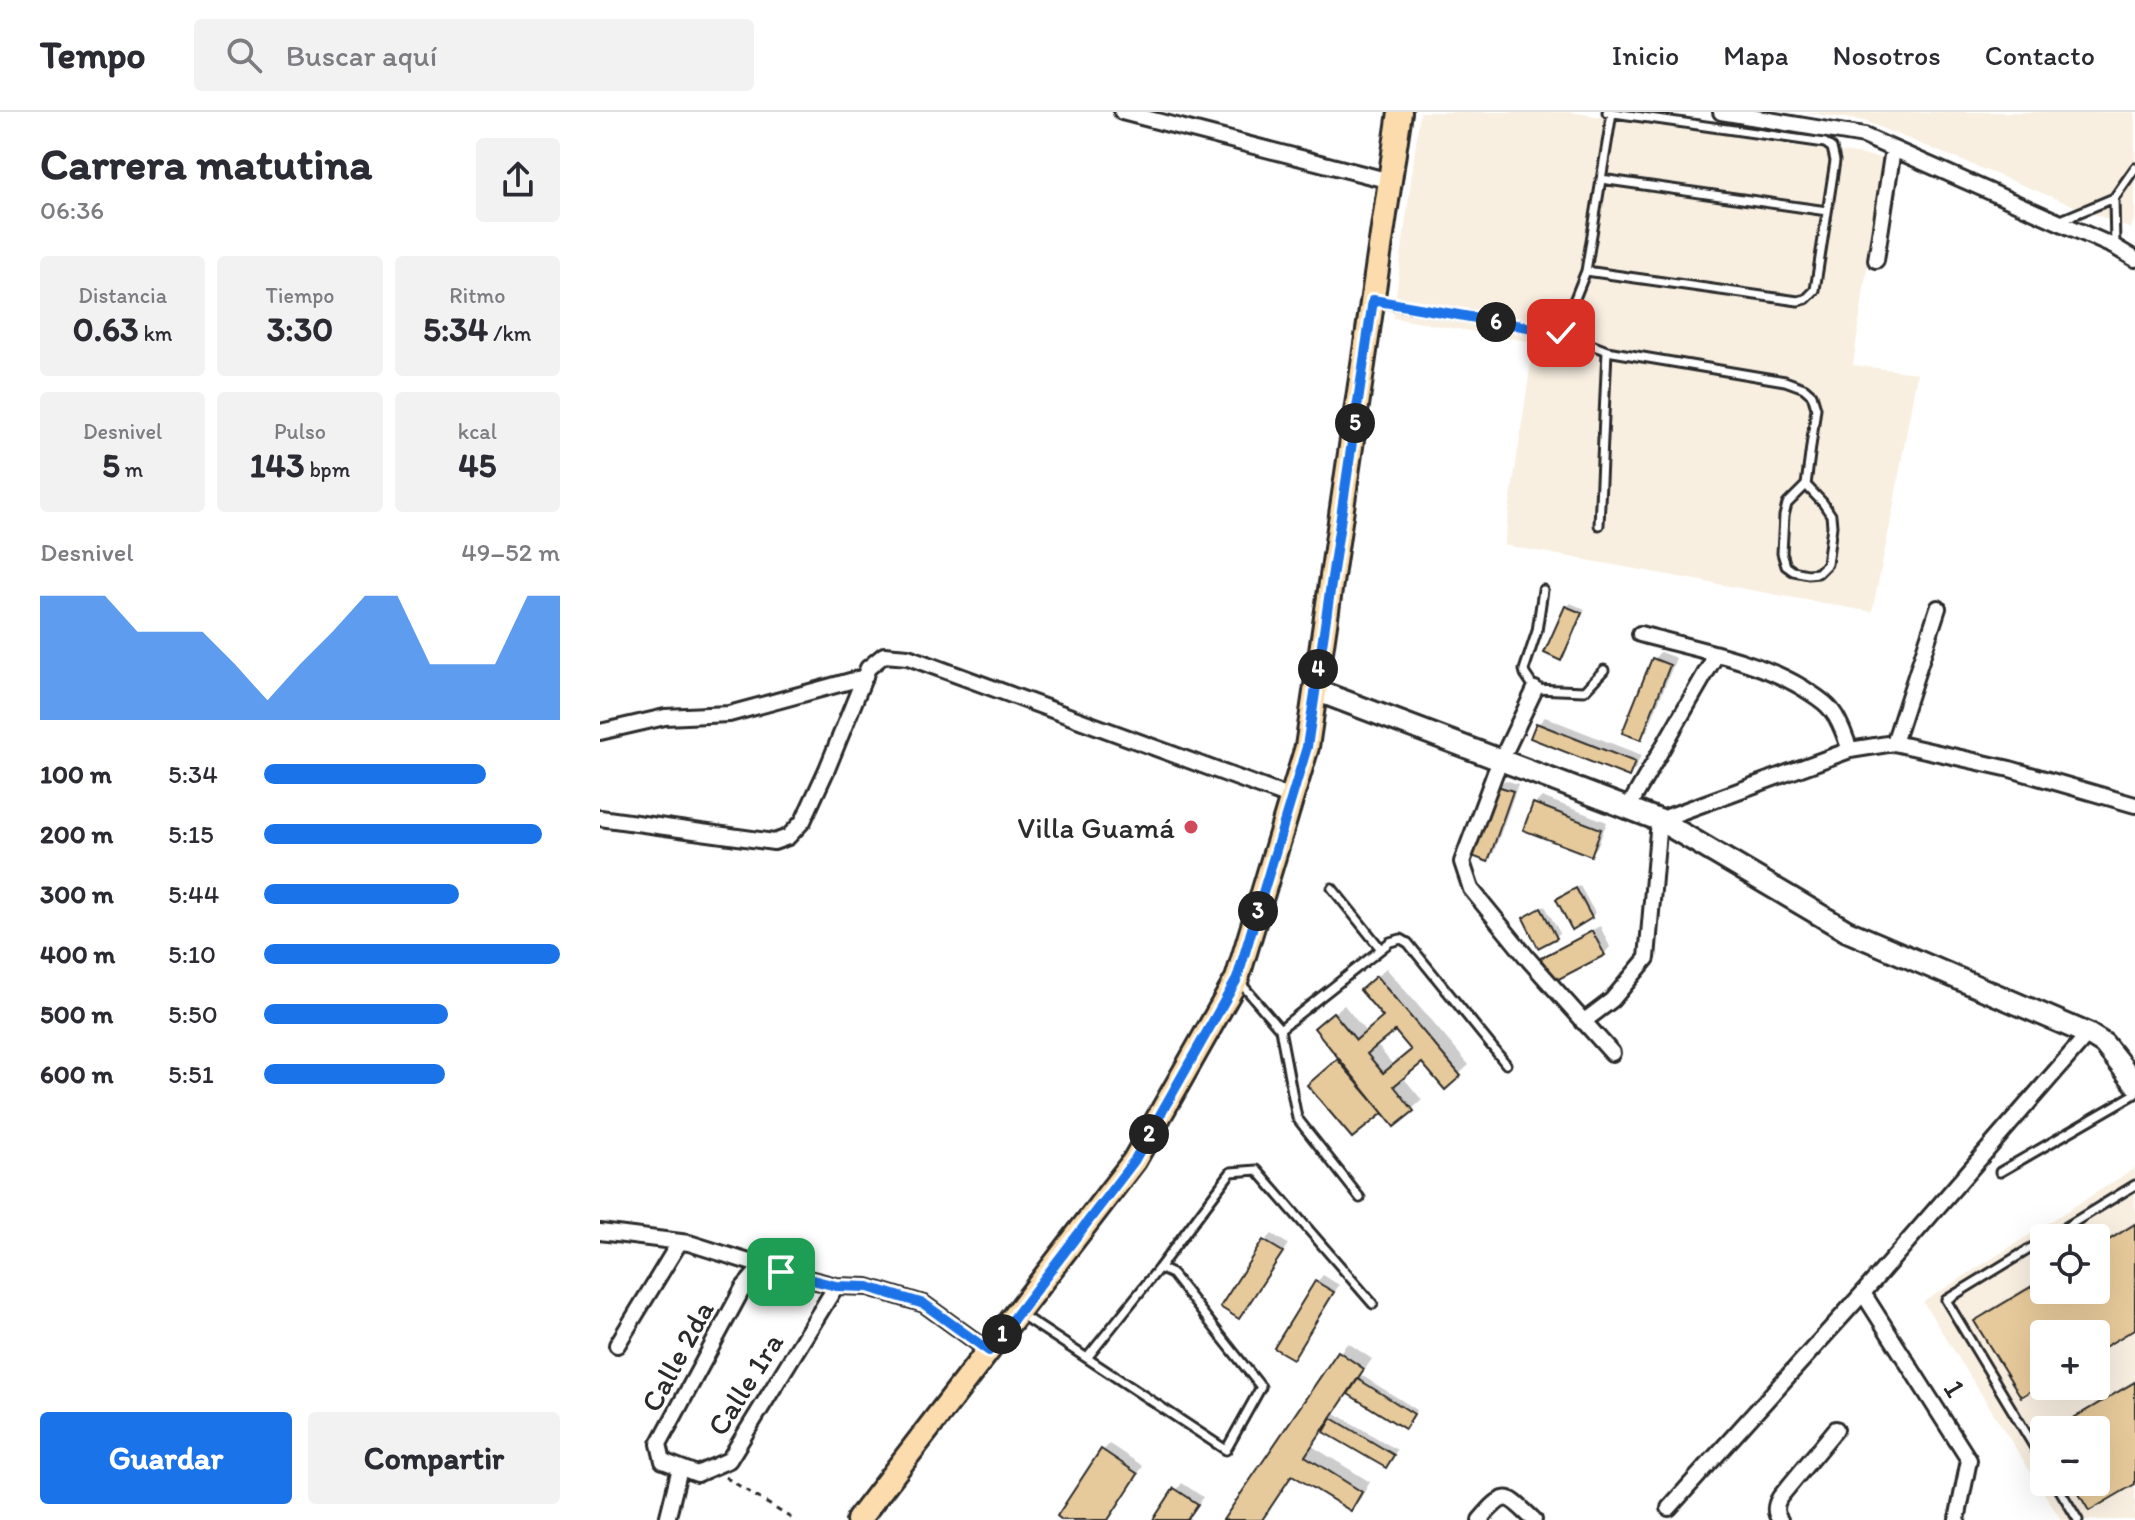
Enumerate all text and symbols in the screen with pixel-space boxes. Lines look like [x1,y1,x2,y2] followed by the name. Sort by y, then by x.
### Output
[194,19,754,91] search box
[40,32,146,78] text: Tempo
[222,33,266,77] icon: search
[286,37,437,74] text: Buscar aquí
[1612,38,1679,72] text: Inicio
[1723,38,1789,72] text: Mapa
[1833,38,1941,72] text: Nosotros
[1985,38,2095,72] text: Contacto
[40,137,372,190] text: Carrera matutina
[476,138,560,222] button: share
[40,194,104,226] text: 06:36
[78,282,167,309] text: Distancia
[266,282,334,309] text: Tiempo
[449,282,505,309] text: Ritmo
[1527,299,1595,367] pin
[1476,302,1516,342] pin: 6
[1490,308,1502,335] text: 6
[73,309,139,350] text: 0.63
[267,309,333,350] text: 3:30
[423,309,488,350] text: 5:34
[1539,311,1583,355] icon: check
[139,320,173,347] text: km
[488,320,532,347] text: /km
[1335,403,1375,443] pin: 5
[1349,409,1361,436] text: 5
[83,418,162,445] text: Desnivel
[274,418,326,445] text: Pulso
[458,418,497,445] text: kcal
[102,445,120,486] text: 5
[250,445,304,486] text: 143
[458,445,496,486] text: 45
[120,456,143,483] text: m
[304,456,350,483] text: bpm
[40,536,134,568] text: Desnivel
[461,536,560,568] text: 49–52 m
[1298,649,1338,689] pin: 4
[1311,655,1325,682] text: 4
[40,758,112,790] text: 100 m
[168,758,218,790] text: 5:34
[1017,809,1175,846] place label: Villa Guamá
[40,818,113,850] text: 200 m
[168,818,214,850] text: 5:15
[1182,818,1200,836] marker: Villa Guamá
[40,878,114,910] text: 300 m
[168,878,219,910] text: 5:44
[1238,891,1278,931] pin: 3
[1252,897,1264,924] text: 3
[40,938,115,970] text: 400 m
[168,938,216,970] text: 5:10
[40,998,113,1030] text: 500 m
[168,998,218,1030] text: 5:50
[40,1058,114,1090] text: 600 m
[168,1058,214,1090] text: 5:51
[1129,1114,1169,1154] pin: 2
[1143,1120,1155,1147] text: 2
[2030,1224,2110,1496] map controls
[2030,1224,2110,1304] button: locate
[747,1238,815,1306] pin
[759,1250,803,1294] icon: arrive
[632,1294,722,1418] street label: Calle 2da
[982,1314,1022,1354] pin: 1
[997,1320,1007,1347] text: 1
[2030,1320,2110,1400] button: +
[699,1325,791,1442] street label: Calle 1ra
[1936,1372,1974,1404] street label: 1
[40,1412,292,1504] button: Guardar
[308,1412,560,1504] button: Compartir
[2030,1416,2110,1496] button: −

